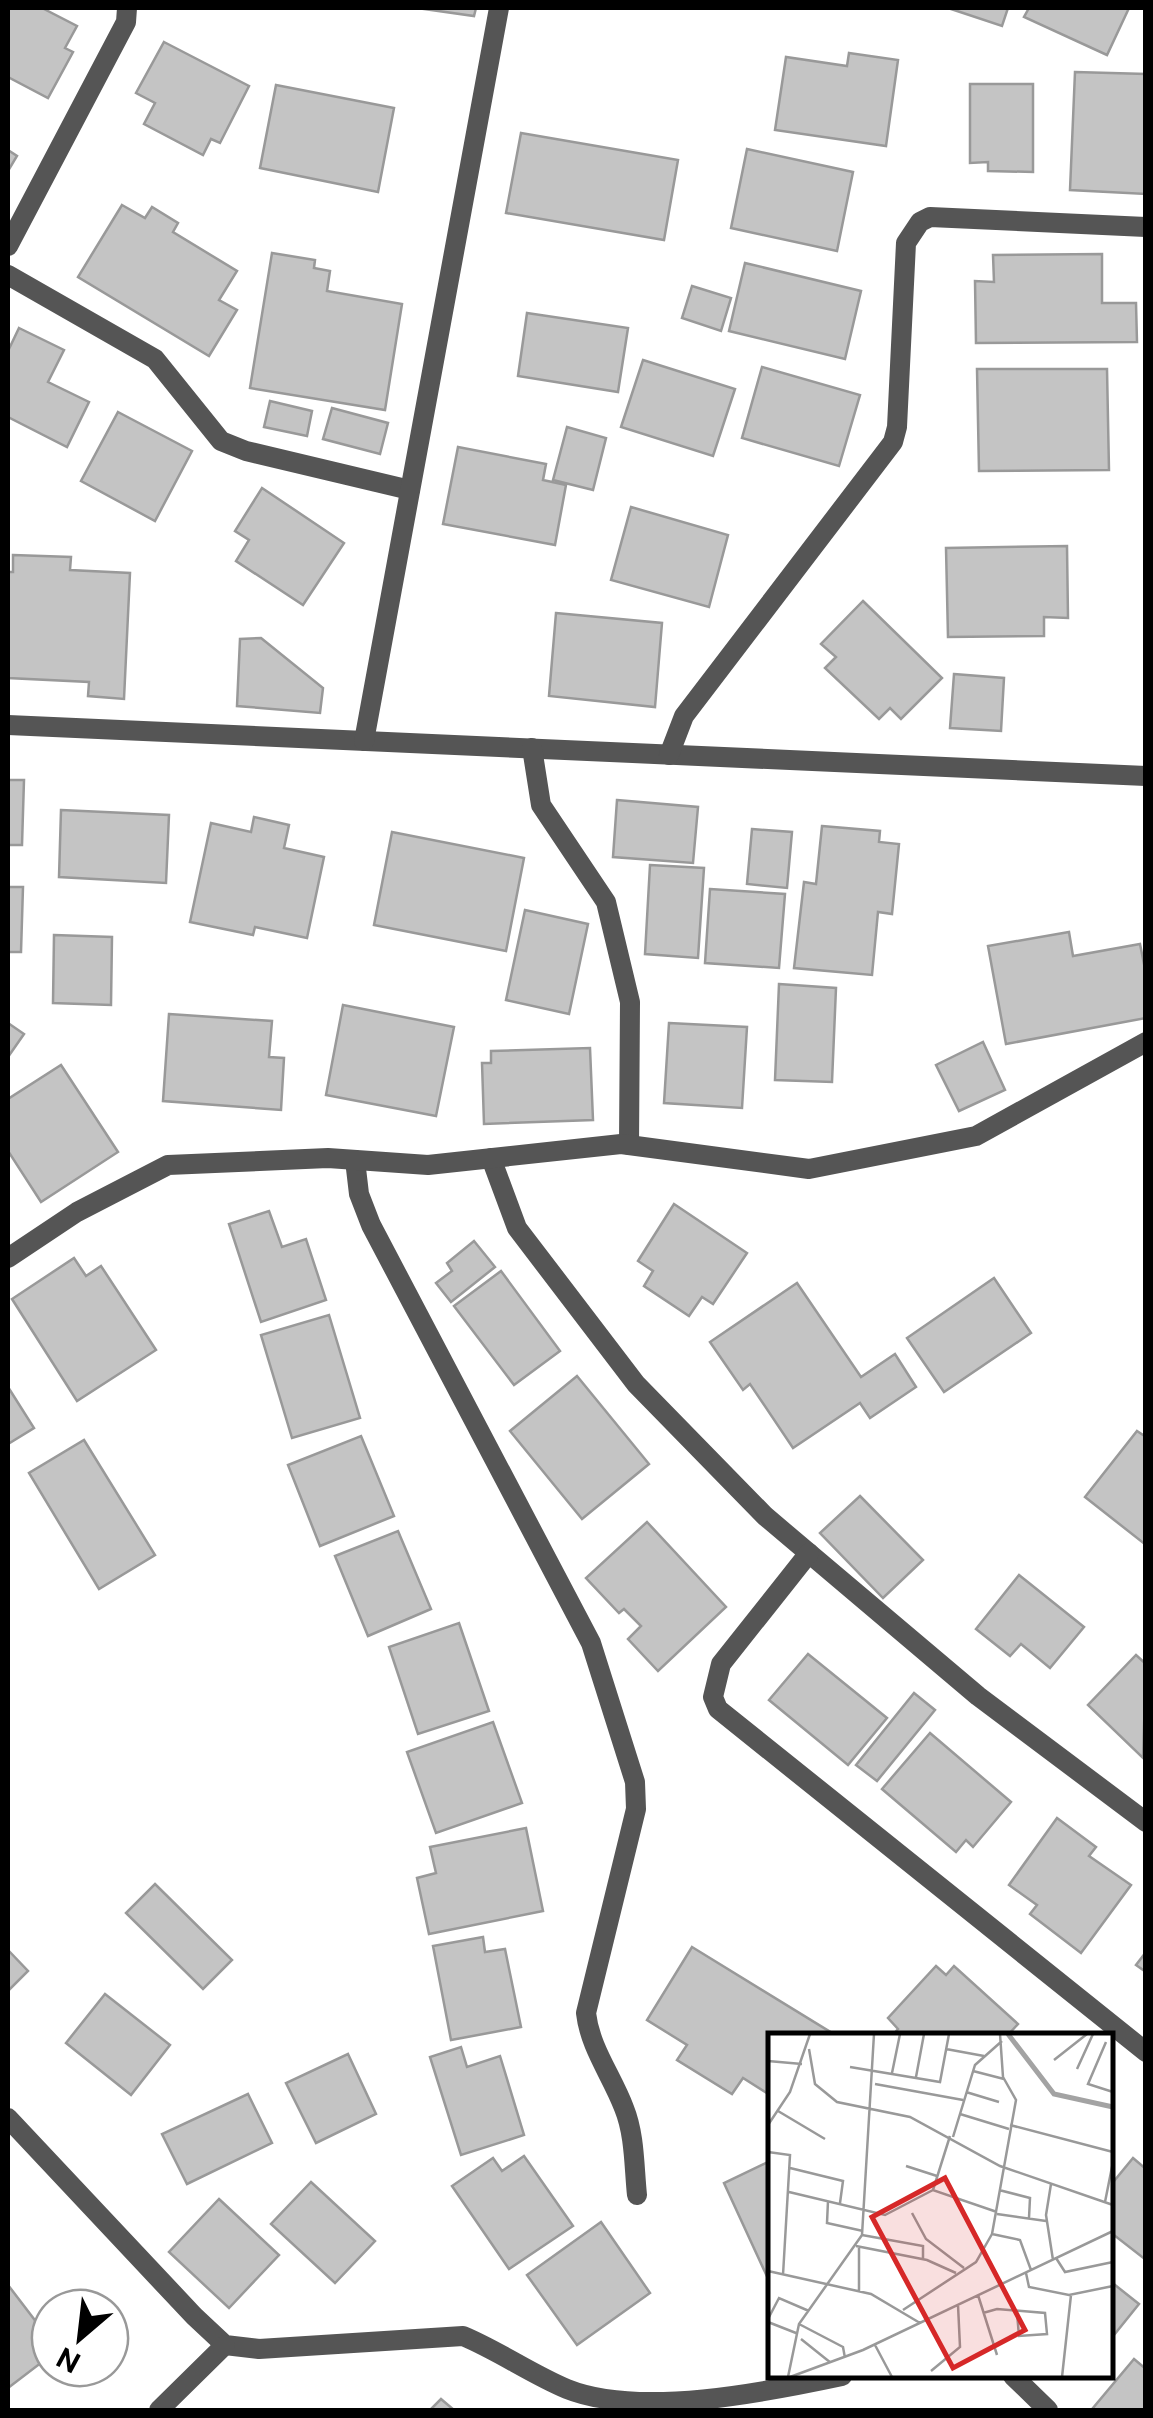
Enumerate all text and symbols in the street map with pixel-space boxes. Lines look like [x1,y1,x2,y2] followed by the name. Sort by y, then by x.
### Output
[768,2033,1113,2378] inset map
[30,2288,130,2388] north arrow
[51,2341,85,2380] text: N

